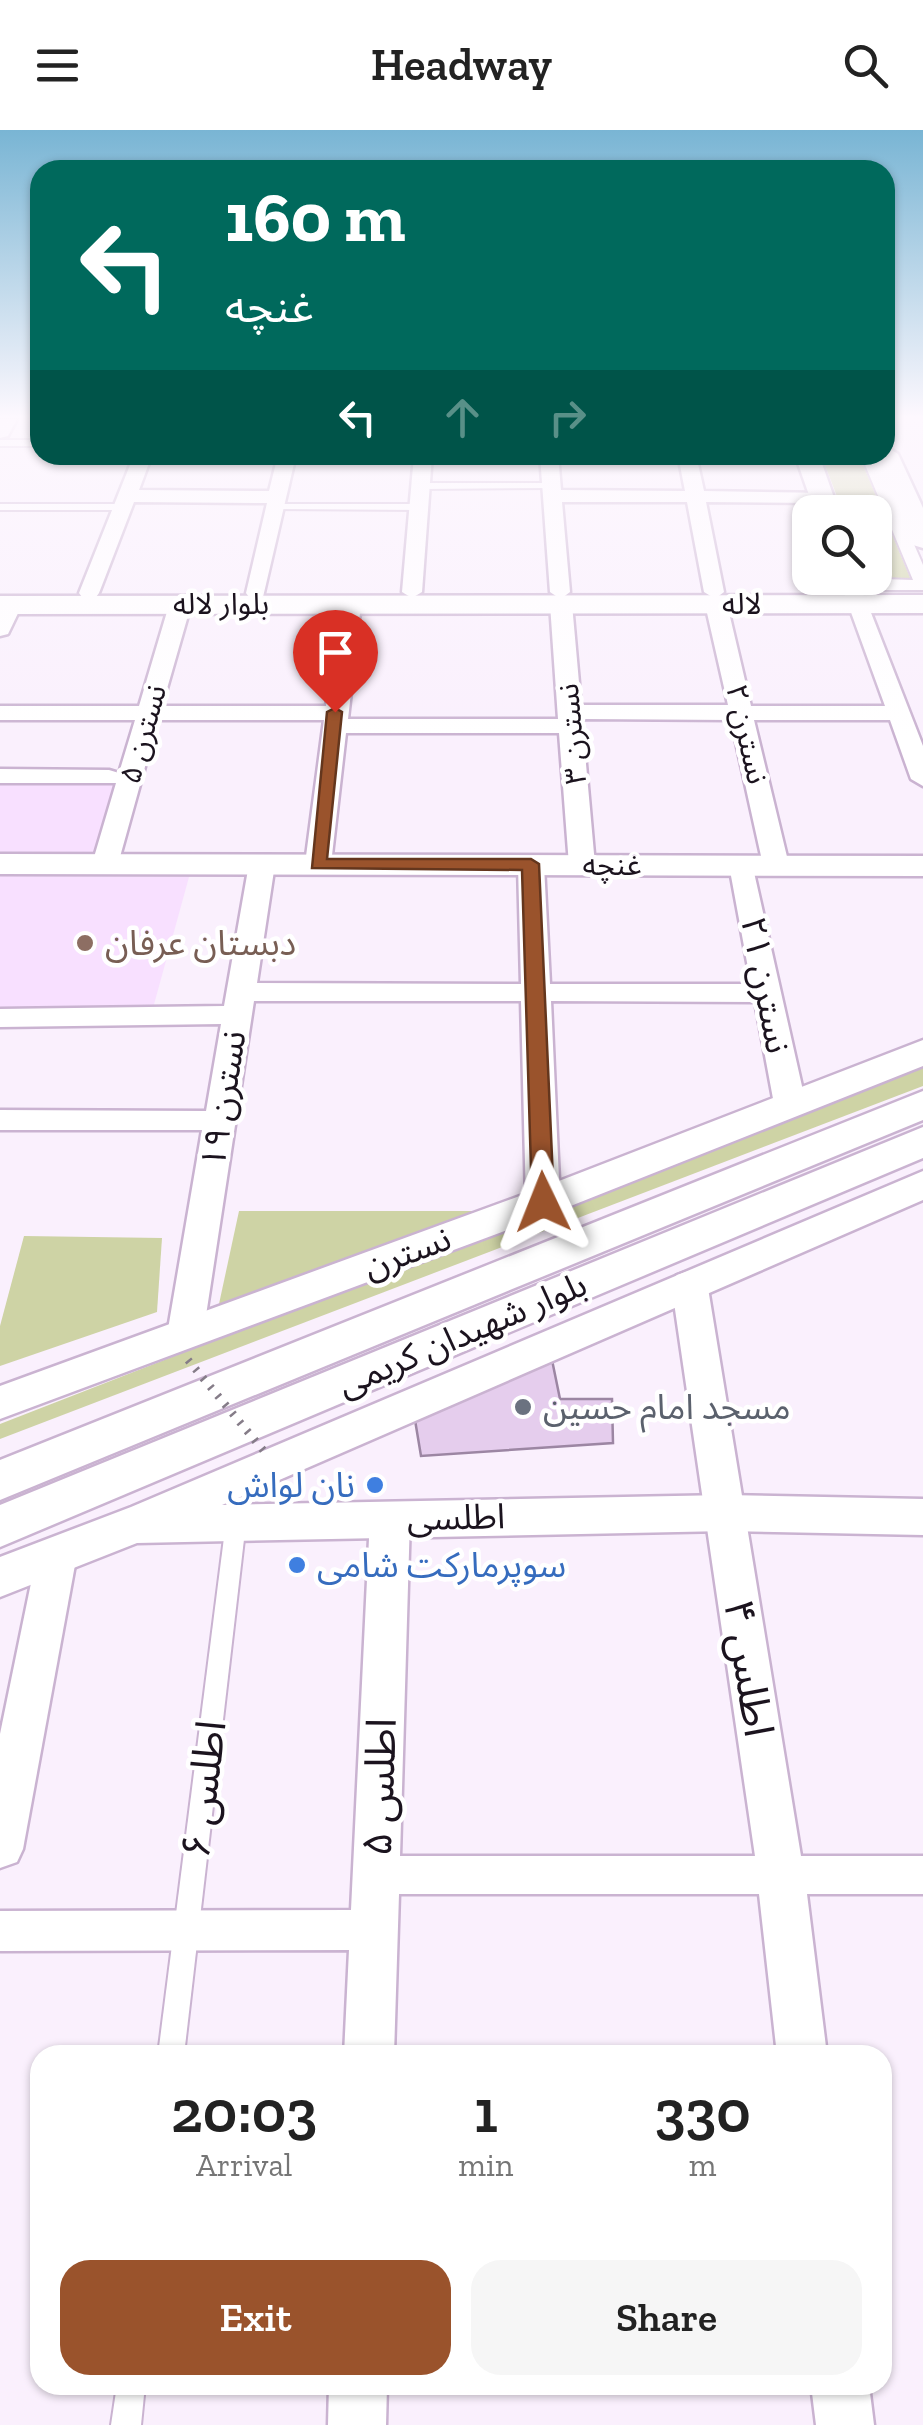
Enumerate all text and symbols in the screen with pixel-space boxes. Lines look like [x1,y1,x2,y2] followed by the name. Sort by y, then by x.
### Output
[30,38,85,93] icon: menu
[371,38,552,92] text: Headway
[838,38,893,93] icon: search
[225,175,406,259] text: 160 m
[60,200,190,330] icon: left
[225,280,314,334] text: غنچه
[330,390,385,445] icon: left
[435,390,490,445] icon: ahead
[540,390,595,445] icon: right
[792,495,892,595] map controls
[792,495,892,595] button: search
[173,586,269,622] street label: بلوار لاله
[722,586,762,622] street label: لاله
[293,610,378,713] pin
[308,625,363,680] icon: arrive
[112,680,174,788] street label: نسترن ۵
[718,681,776,787] street label: نسترن ۲
[550,682,594,786] street label: نسترن ۳
[582,847,642,884] street label: غنچه
[732,913,800,1057] street label: نسترن ۲۱
[105,922,296,964] place label: دبستان عرفان
[74,932,96,954] marker: دبستان عرفان
[191,1028,255,1170] street label: نسترن ۱۹
[491,1150,595,1254] position arrow
[358,1217,456,1287] street label: نسترن
[331,1263,593,1405] street label: بلوار شهیدان کریمی
[543,1386,791,1433] place label: مسجد امام حسین
[512,1396,534,1418] marker: مسجد امام حسین
[227,1464,355,1506] place label: نان لواش
[364,1474,386,1496] marker: نان لواش
[407,1495,505,1539] street label: اطلسی
[317,1544,566,1587] place label: سوپرمارکت شامی
[286,1554,308,1576] marker: سوپرمارکت شامی
[713,1596,785,1740] street label: اطلس ۴
[169,1717,237,1861] street label: اطلس ۶
[351,1717,407,1857] street label: اطلس ۵
[171,2075,317,2147] text: 20:03
[474,2075,498,2147] text: 1
[654,2075,751,2147] text: 330
[196,2146,292,2184] text: Arrival
[458,2146,513,2184] text: min
[689,2146,716,2184] text: m
[60,2260,451,2375] button: Exit
[471,2260,862,2375] button: Share

